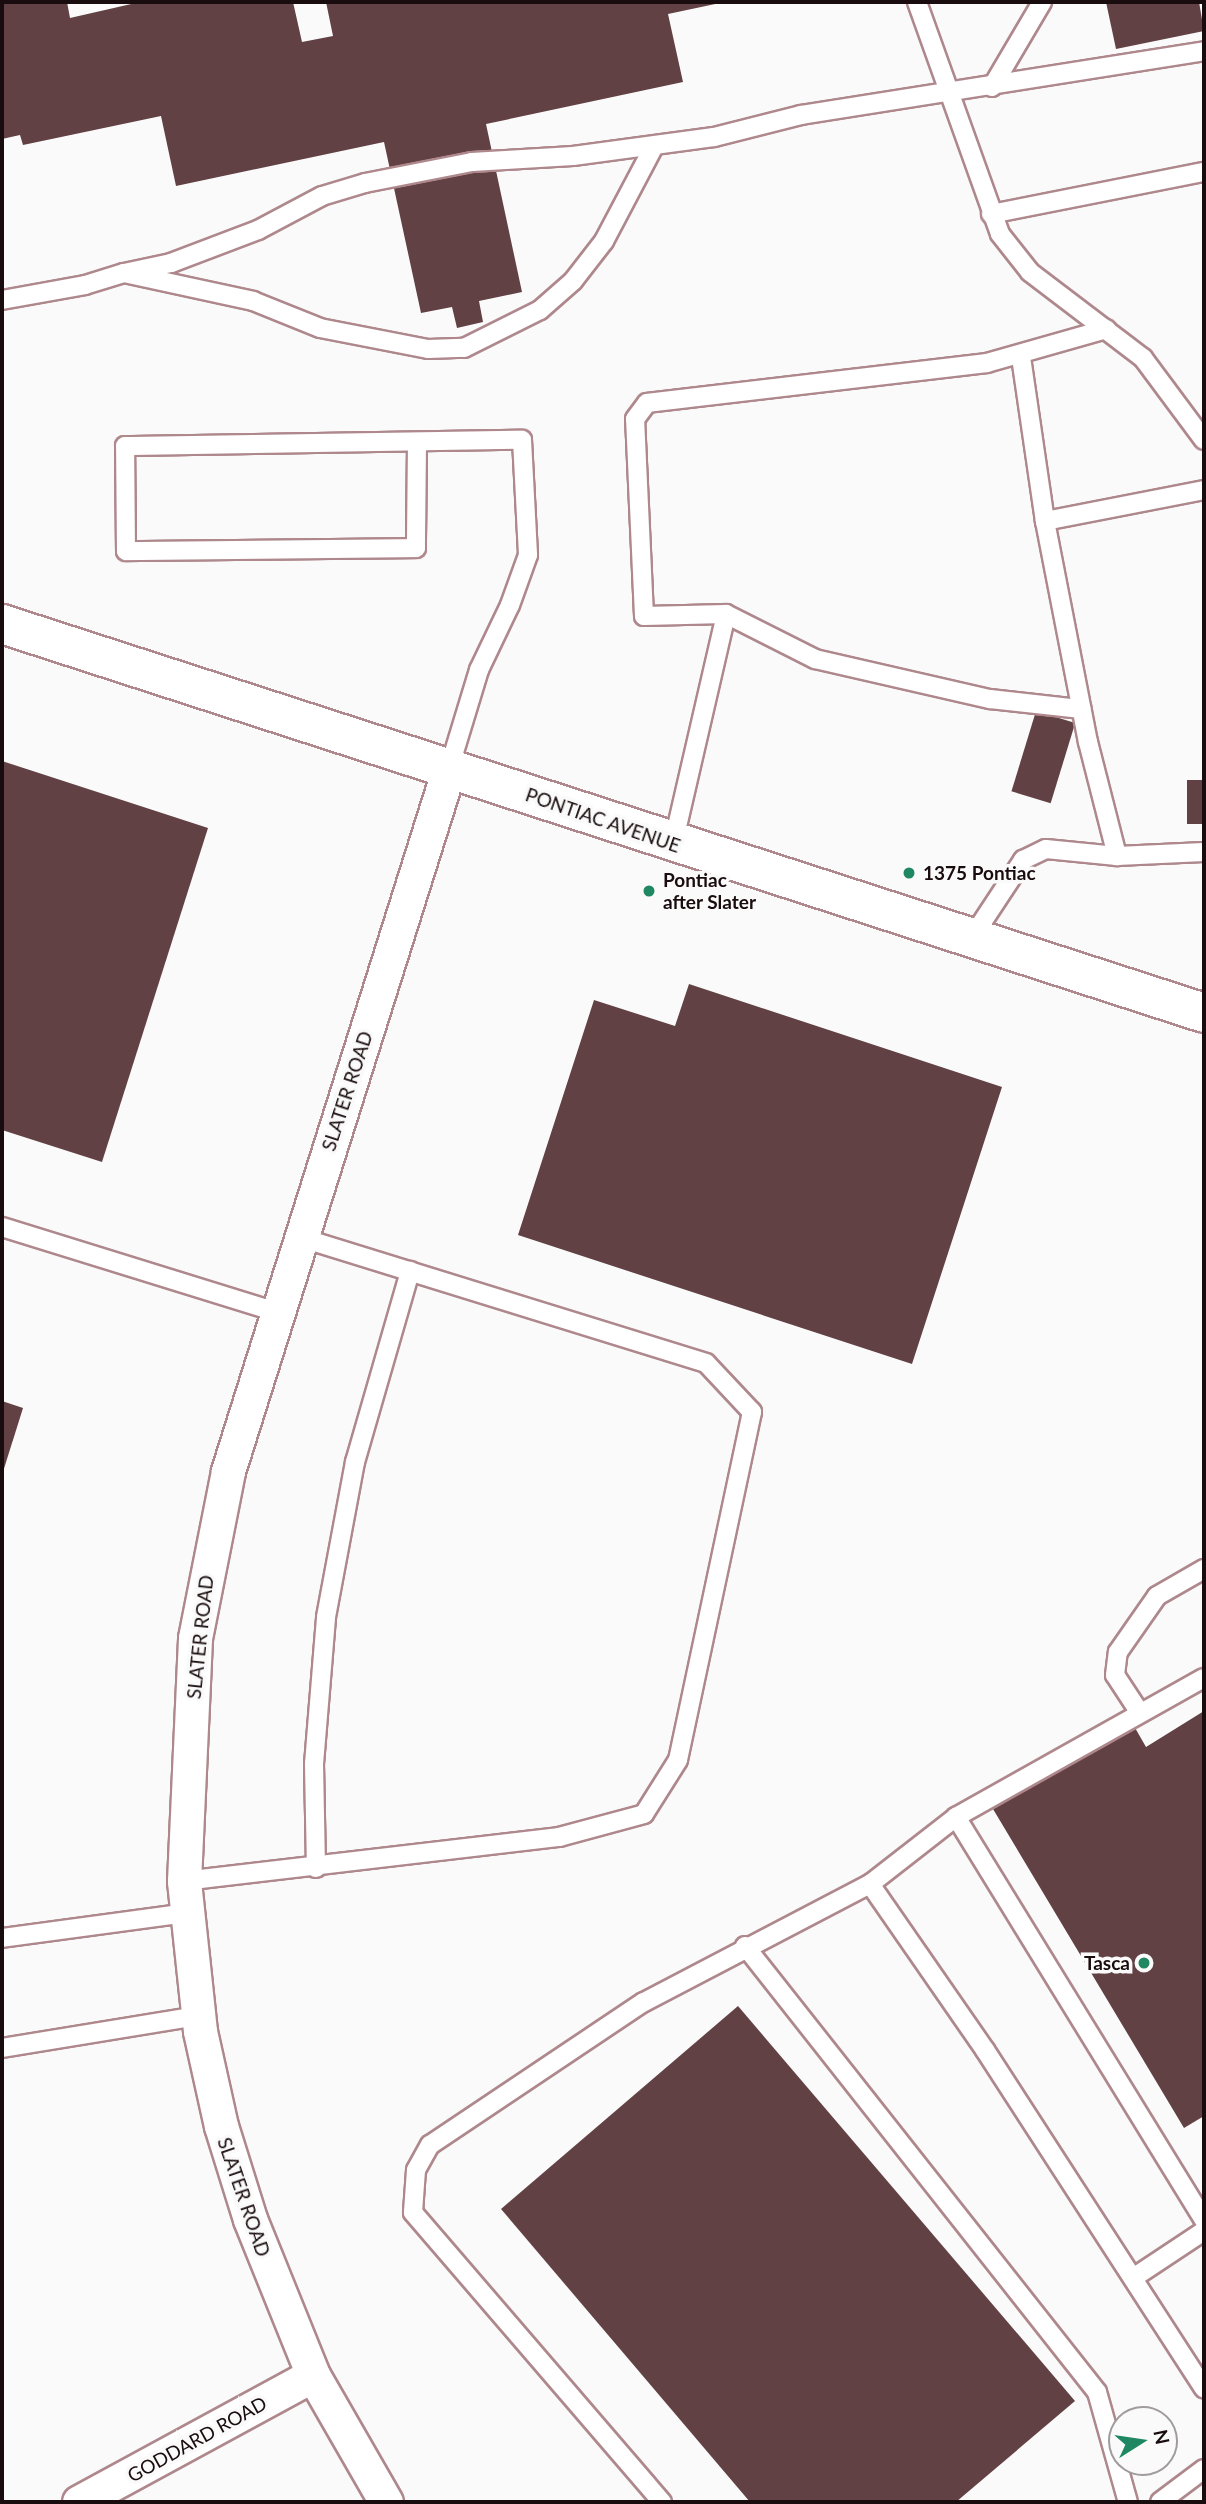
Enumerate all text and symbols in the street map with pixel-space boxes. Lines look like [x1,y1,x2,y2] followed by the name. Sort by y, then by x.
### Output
[522,783,684,857] street label: PONTIAC AVENUE
[923,862,1036,884] place label: 1375 Pontiac
[901,865,917,881] marker: 1375 Pontiac
[663,869,756,913] place label: Pontiac after Slater
[641,883,657,899] marker: Pontiac after Slater
[317,1028,377,1154] street label: SLATER ROAD
[182,1574,218,1700] street label: SLATER ROAD
[1084,1952,1130,1974] place label: Tasca
[1136,1955,1152,1971] marker: Tasca
[213,2134,275,2260] street label: SLATER ROAD
[123,2391,271,2487] street label: GODDARD ROAD
[1108,2406,1178,2476] north arrow
[1149,2427,1175,2446] text: N

